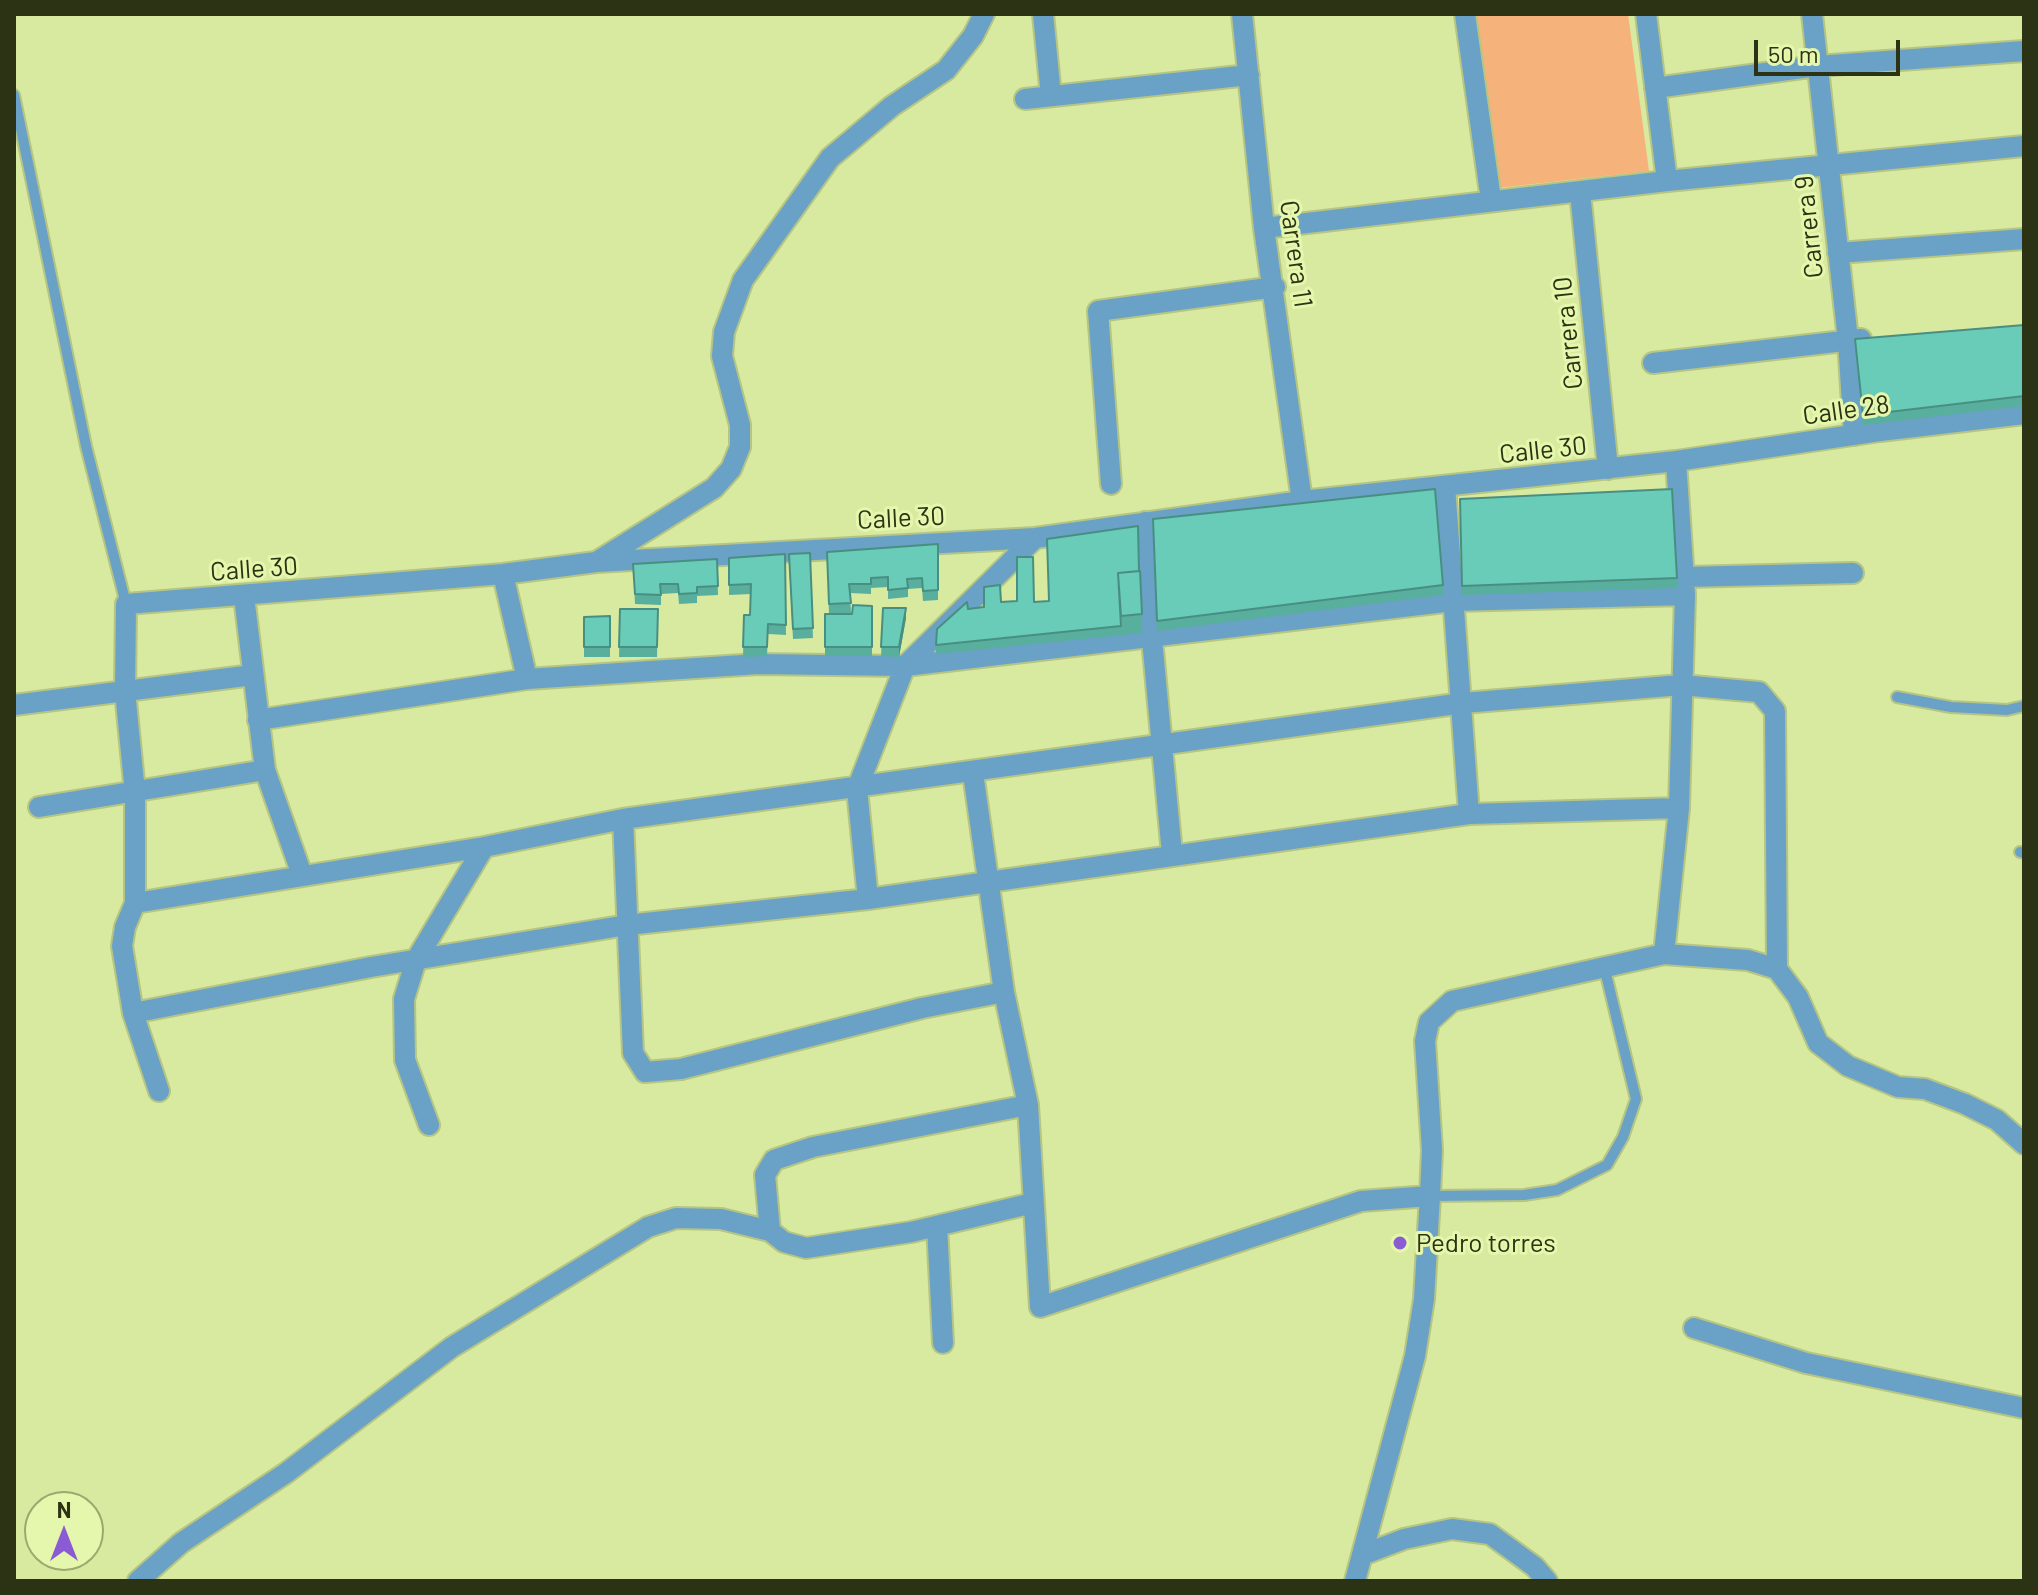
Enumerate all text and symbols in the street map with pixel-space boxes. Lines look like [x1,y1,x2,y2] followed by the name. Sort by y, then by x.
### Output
[1758,24,1904,74] scale bar
[1768,39,1819,68] text: 50 m
[1788,174,1830,280] street label: Carrera 9
[1273,198,1319,310] street label: Carrera 11
[1547,275,1589,391] street label: Carrera 10
[1801,388,1891,432] street label: Calle 28
[1498,430,1588,470] street label: Calle 30
[856,500,946,536] street label: Calle 30
[209,550,299,588] street label: Calle 30
[1416,1227,1556,1259] place label: Pedro torres
[1391,1234,1409,1252] marker: Pedro torres
[24,1491,104,1571] north arrow
[57,1496,71,1522] text: N

